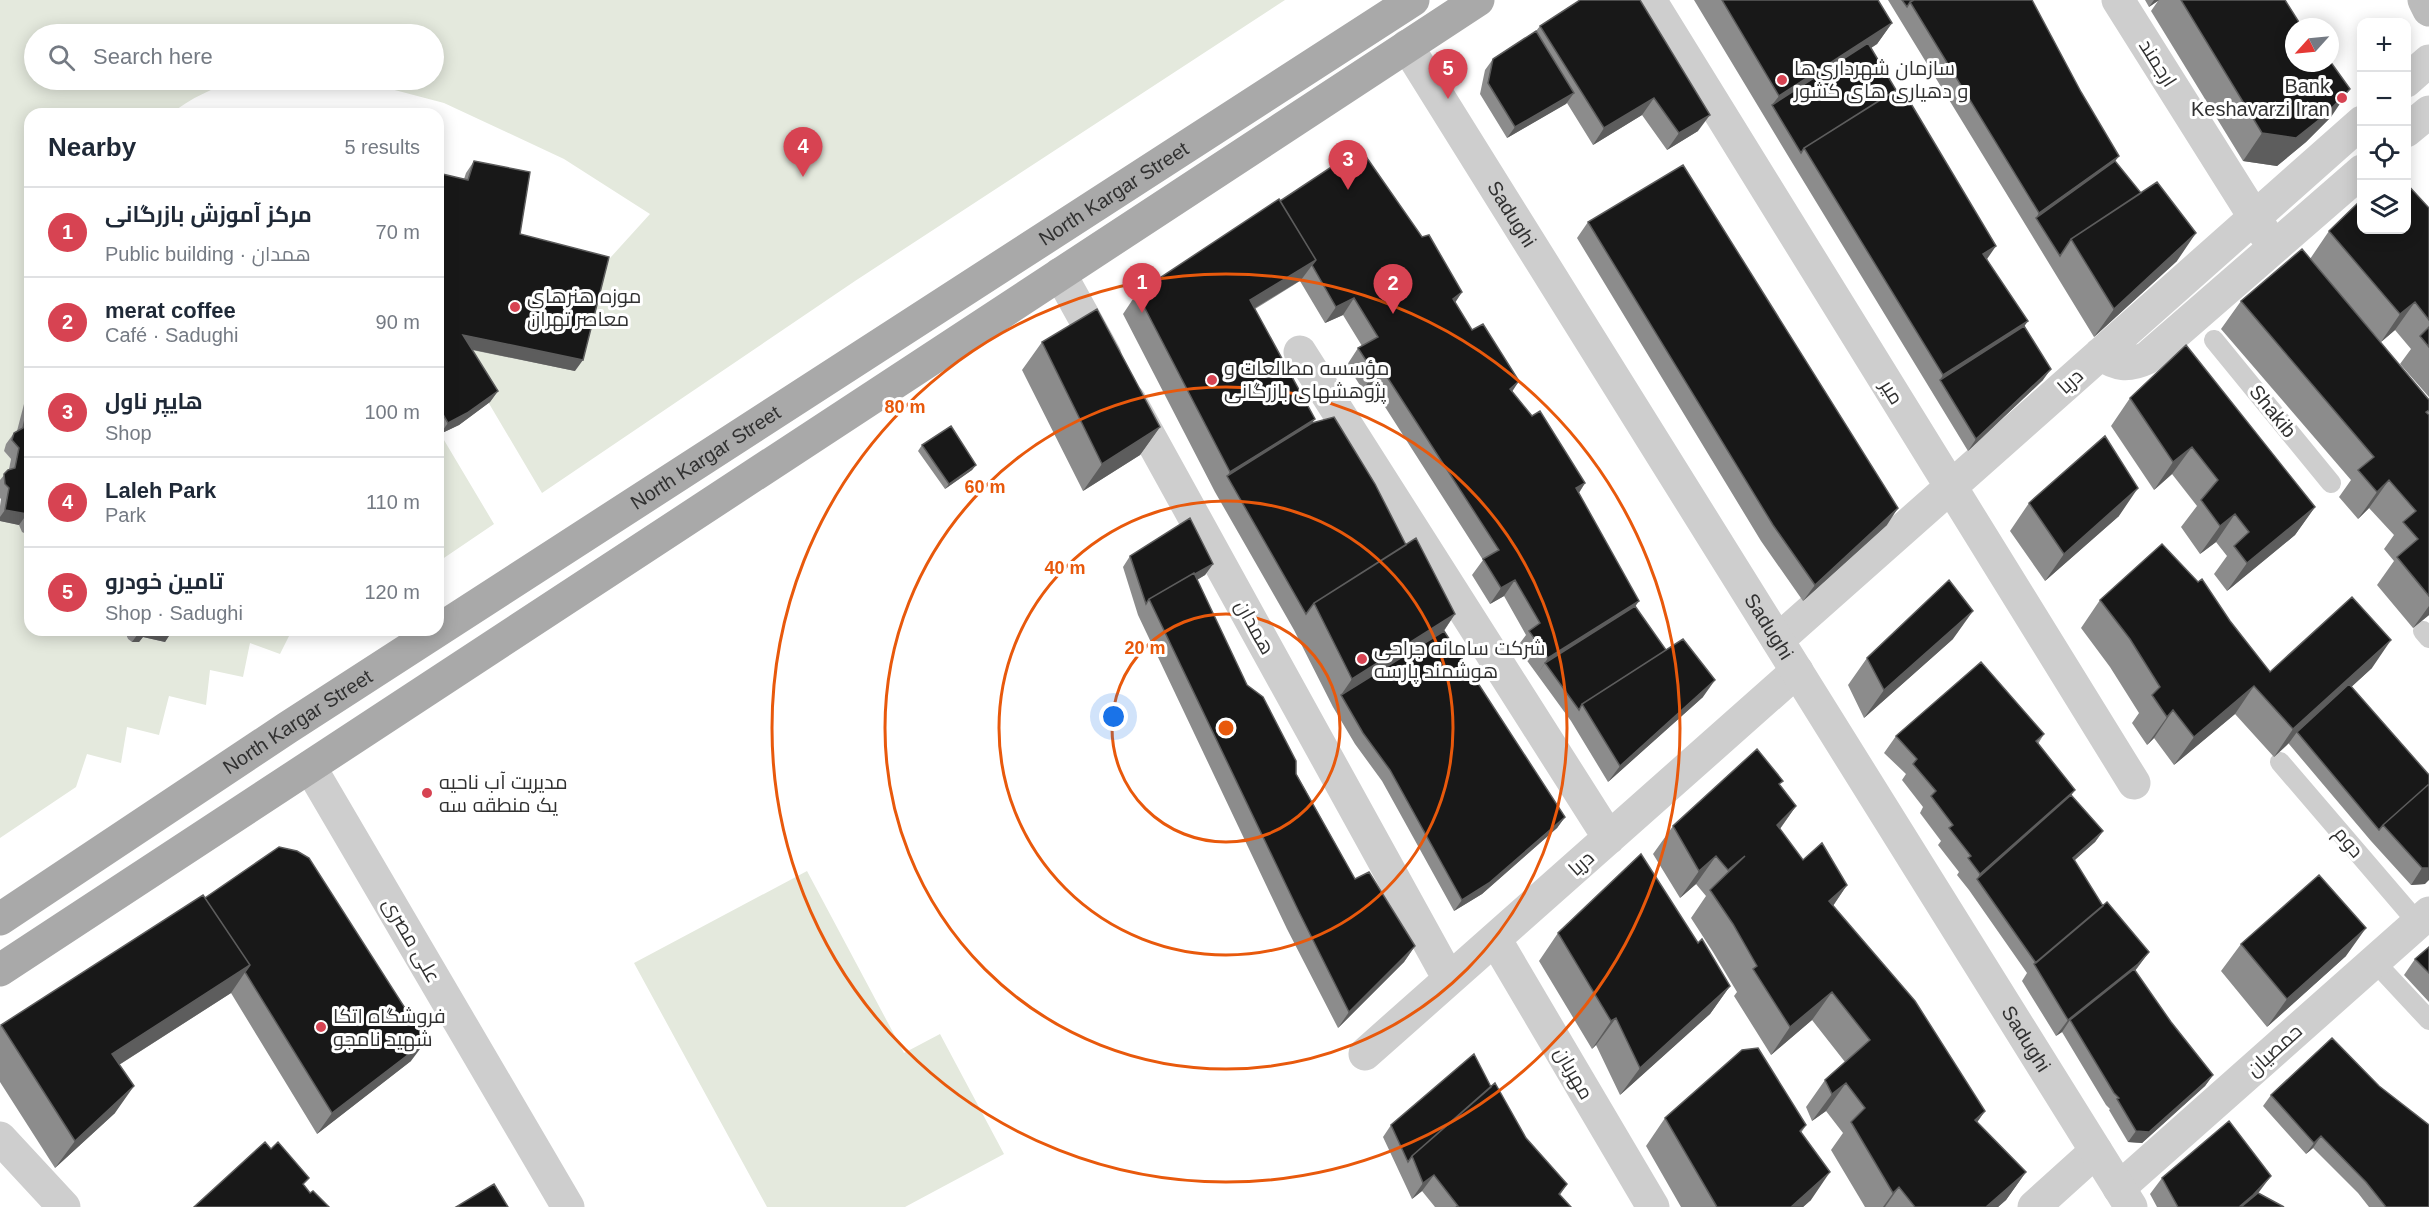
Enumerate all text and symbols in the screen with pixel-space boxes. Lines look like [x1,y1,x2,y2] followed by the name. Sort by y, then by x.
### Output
[2285,18,2339,72] north arrow
[2357,18,2411,234] map controls
[2357,18,2411,72] button: +
[24,24,444,90] search box
[2134,35,2181,91] street label: ارجمند
[45,41,78,74] icon: search
[93,44,213,69] text: Search here
[1428,50,1468,99] pin: 5
[1793,57,1968,104] place label: سازمان شهرداری‌ها و دهیاری‌ های کشور
[2357,72,2411,126] button: −
[1775,73,1789,87] marker: سازمان شهرداری‌ها و دهیاری‌ های کشور
[2191,75,2331,120] place label: Bank Keshavarzi Iran
[2335,91,2349,105] marker: Bank Keshavarzi Iran
[2357,126,2411,180] button: locate
[784,128,822,177] pin: 4
[48,132,136,162] text: Nearby
[344,136,420,158] text: 5 results
[1035,137,1193,250] street label: North Kargar Street
[1328,140,1368,190] pin: 3
[1483,177,1541,251] street label: Sadughi
[2357,180,2411,234] button: layers
[105,202,312,227] text: مرکز آموزش بازرگانی
[62,221,73,243] text: 1
[376,221,420,243] text: 70 m
[105,243,311,265] text: Public building · همدان
[1122,264,1162,313] pin: 1
[1374,264,1412,314] pin: 2
[527,285,641,332] place label: موزه هنرهای معاصر تهران
[105,298,236,323] text: merat coffee
[508,300,522,314] marker: موزه هنرهای معاصر تهران
[62,311,73,333] text: 2
[376,311,420,333] text: 90 m
[105,324,238,346] text: Café · Sadughi
[1224,357,1389,404] place label: مؤسسه مطالعات و پژوهشهای بازرگانی
[2053,364,2088,399] street label: دریا
[1205,373,1219,387] marker: مؤسسه مطالعات و پژوهشهای بازرگانی
[1875,375,1908,409] street label: میر
[2245,380,2301,442] street label: Shakib
[105,389,203,414] text: هايپر ناول
[884,397,926,417] text: 80 m
[62,401,73,423] text: 3
[364,401,420,423] text: 100 m
[627,401,785,514] street label: North Kargar Street
[105,422,152,444] text: Shop
[964,477,1006,497] text: 60 m
[105,478,216,503] text: Laleh Park
[62,491,73,513] text: 4
[366,491,420,513] text: 110 m
[105,504,146,526] text: Park
[1044,558,1086,578] text: 40 m
[105,569,224,594] text: تامین خودرو
[62,581,73,603] text: 5
[364,581,420,603] text: 120 m
[1740,589,1798,663] street label: Sadughi
[1229,596,1279,659] street label: همدان
[105,602,243,624] text: Shop · Sadughi
[1374,637,1546,684] place label: شرکت سامانه جراحی هوشمند پارسه
[1124,638,1166,658] text: 20 m
[1355,652,1369,666] marker: شرکت سامانه جراحی هوشمند پارسه
[219,665,376,778] street label: North Kargar Street
[1099,702,1128,731] your location
[1216,718,1236,738] centre of rings
[439,771,568,816] place label: مدیریت آب ناحیه یک منطقه سه
[420,786,434,800] marker: مدیریت آب ناحیه یک منطقه سه
[2328,822,2368,864] street label: دوم
[1564,846,1599,881] street label: دریا
[377,894,445,987] street label: علی مصری
[1997,1002,2055,1076] street label: Sadughi
[333,1005,446,1052] place label: فروشگاه اتکا شهید نامجو
[2242,1019,2308,1082] street label: حمصیان
[314,1020,328,1034] marker: فروشگاه اتکا شهید نامجو
[1549,1043,1598,1104] street label: مهربان

